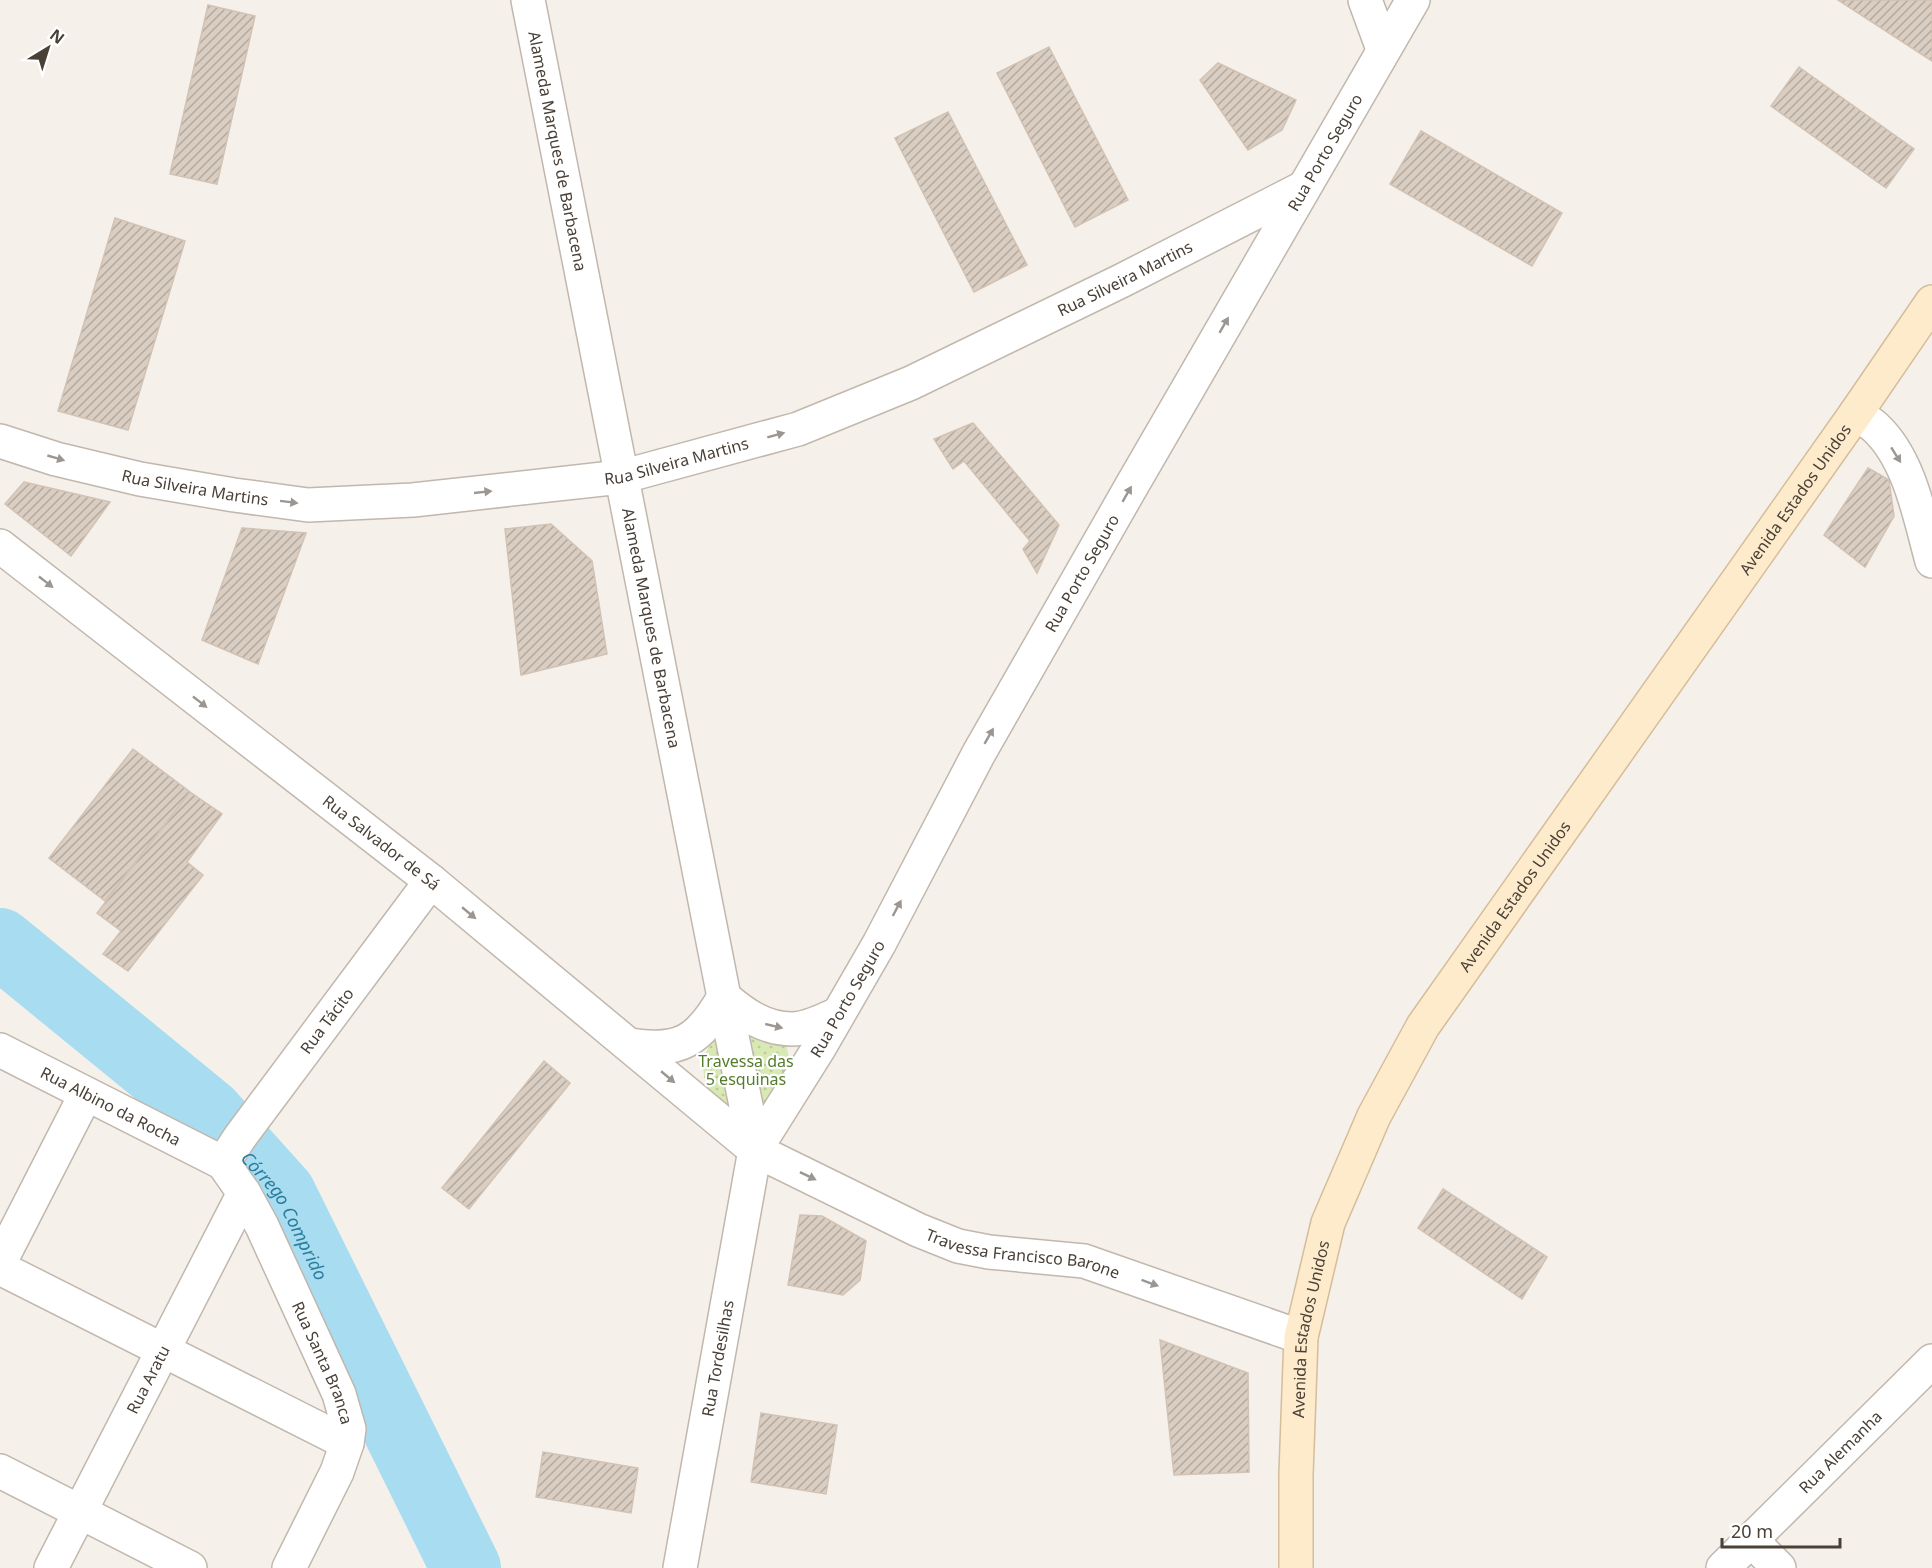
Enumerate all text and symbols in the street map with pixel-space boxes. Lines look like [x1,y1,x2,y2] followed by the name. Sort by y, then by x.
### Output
[18,18,78,78] north arrow
[45,24,69,49] text: N
[523,29,592,273] street label: Alameda Marques de Barbacena
[1282,89,1368,215] street label: Rua Porto Seguro
[1054,235,1196,321] street label: Rua Silveira Martins
[1219,316,1229,333] one-way arrow
[1734,419,1856,579] street label: Avenida Estados Unidos
[767,429,785,439] one-way arrow
[603,432,751,490] street label: Rua Silveira Martins
[1890,447,1901,463] one-way arrow
[47,454,65,463] one-way arrow
[120,464,270,511] street label: Rua Silveira Martins
[1122,485,1132,502] one-way arrow
[473,488,492,497] one-way arrow
[279,498,298,507] one-way arrow
[617,506,686,750] street label: Alameda Marques de Barbacena
[1039,510,1124,636] street label: Rua Porto Seguro
[39,576,54,588] one-way arrow
[193,695,208,707] one-way arrow
[984,727,994,744] one-way arrow
[318,790,445,895] street label: Rua Salvador de Sá
[1454,816,1576,976] street label: Avenida Estados Unidos
[892,900,902,917] one-way arrow
[462,906,477,918] one-way arrow
[805,936,890,1062] street label: Rua Porto Seguro
[295,983,358,1058] street label: Rua Tácito
[764,1021,783,1031] one-way arrow
[698,1050,794,1090] park label: Travessa das 5 esquinas
[37,1061,184,1151] street label: Rua Albino da Rocha
[660,1071,676,1084] one-way arrow
[236,1146,334,1284] water label: Córrego Comprido
[799,1171,816,1180] one-way arrow
[923,1223,1123,1284] street label: Travessa Francisco Barone
[1287,1238,1335,1418] street label: Avenida Estados Unidos
[1141,1279,1159,1289] one-way arrow
[287,1298,358,1427] street label: Rua Santa Branca
[696,1298,739,1418] street label: Rua Tordesilhas
[121,1341,175,1418] street label: Rua Aratu
[1794,1406,1887,1498] street label: Rua Alemanha
[1722,1511,1840,1549] scale bar
[1731,1519,1773,1543] text: 20 m

